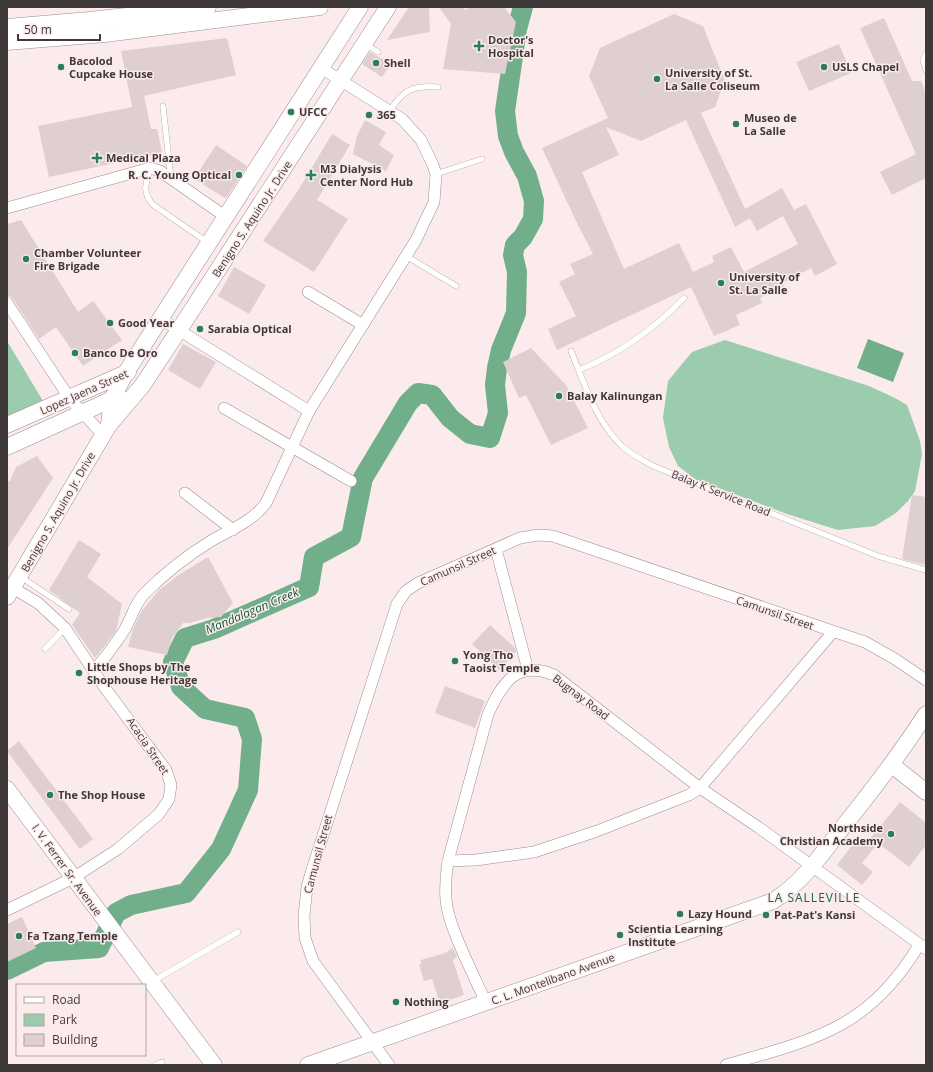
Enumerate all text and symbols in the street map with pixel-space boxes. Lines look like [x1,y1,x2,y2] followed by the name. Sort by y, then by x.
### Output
[18,16,100,42] scale bar
[24,21,52,38] text: 50 m
[488,32,534,60] place label: Doctor's Hospital
[473,40,485,52] marker: Doctor's Hospital
[69,53,154,81] place label: Bacolod Cupcake House
[384,55,411,70] place label: Shell
[371,58,381,68] marker: Shell
[832,59,899,74] place label: USLS Chapel
[56,62,66,72] marker: Bacolod Cupcake House
[819,62,829,72] marker: USLS Chapel
[665,65,760,93] place label: University of St. La Salle Coliseum
[652,74,662,84] marker: University of St. La Salle Coliseum
[299,104,327,119] place label: UFCC
[286,107,296,117] marker: UFCC
[377,107,396,122] place label: 365
[364,110,374,120] marker: 365
[744,110,797,138] place label: Museo de La Salle
[731,119,741,129] marker: Museo de La Salle
[106,150,181,165] place label: Medical Plaza
[91,152,103,164] marker: Medical Plaza
[208,157,295,280] street label: Benigno S. Aquino Jr. Drive
[320,161,413,189] place label: M3 Dialysis Center Nord Hub
[128,167,231,182] place label: R. C. Young Optical
[305,169,317,181] marker: M3 Dialysis Center Nord Hub
[234,170,244,180] marker: R. C. Young Optical
[34,245,142,273] place label: Chamber Volunteer Fire Brigade
[21,254,31,264] marker: Chamber Volunteer Fire Brigade
[729,269,800,297] place label: University of St. La Salle
[716,278,726,288] marker: University of St. La Salle
[118,315,174,330] place label: Good Year
[105,318,115,328] marker: Good Year
[208,321,292,336] place label: Sarabia Optical
[195,324,205,334] marker: Sarabia Optical
[83,345,158,360] place label: Banco De Oro
[70,348,80,358] marker: Banco De Oro
[37,365,130,418] street label: Lopez Jaena Street
[567,388,663,403] place label: Balay Kalinungan
[554,391,564,401] marker: Balay Kalinungan
[17,449,98,575] street label: Benigno S. Aquino Jr. Drive
[669,466,773,519] street label: Balay K Service Road
[418,542,498,589] street label: Camunsil Street
[202,583,302,638] water label: Mandalagan Creek
[734,592,816,633] street label: Camunsil Street
[463,647,540,675] place label: Yong Tho Taoist Temple
[450,656,460,666] marker: Yong Tho Taoist Temple
[87,659,198,687] place label: Little Shops by The Shophouse Heritage
[74,668,84,678] marker: Little Shops by The Shophouse Heritage
[550,670,613,723] street label: Bugnay Road
[124,714,173,777] street label: Acacia Street
[58,787,146,802] place label: The Shop House
[45,790,55,800] marker: The Shop House
[300,813,335,895] street label: Camunsil Street
[780,820,884,848] place label: Northside Christian Academy
[29,821,106,919] street label: I. V. Ferrer Sr. Avenue
[886,829,896,839] marker: Northside Christian Academy
[767,889,861,906] district label: LA SALLEVILLE
[688,906,752,921] place label: Lazy Hound
[774,907,855,922] place label: Pat-Pat's Kansi
[675,909,685,919] marker: Lazy Hound
[761,910,771,920] marker: Pat-Pat's Kansi
[628,921,724,949] place label: Scientia Learning Institute
[27,928,118,943] place label: Fa Tzang Temple
[615,930,625,940] marker: Scientia Learning Institute
[14,931,24,941] marker: Fa Tzang Temple
[489,949,617,1008] street label: C. L. Montelibano Avenue
[16,984,146,1056] legend
[52,991,81,1008] text: Road
[404,994,449,1009] place label: Nothing
[391,997,401,1007] marker: Nothing
[52,1011,78,1028] text: Park
[52,1031,98,1048] text: Building

